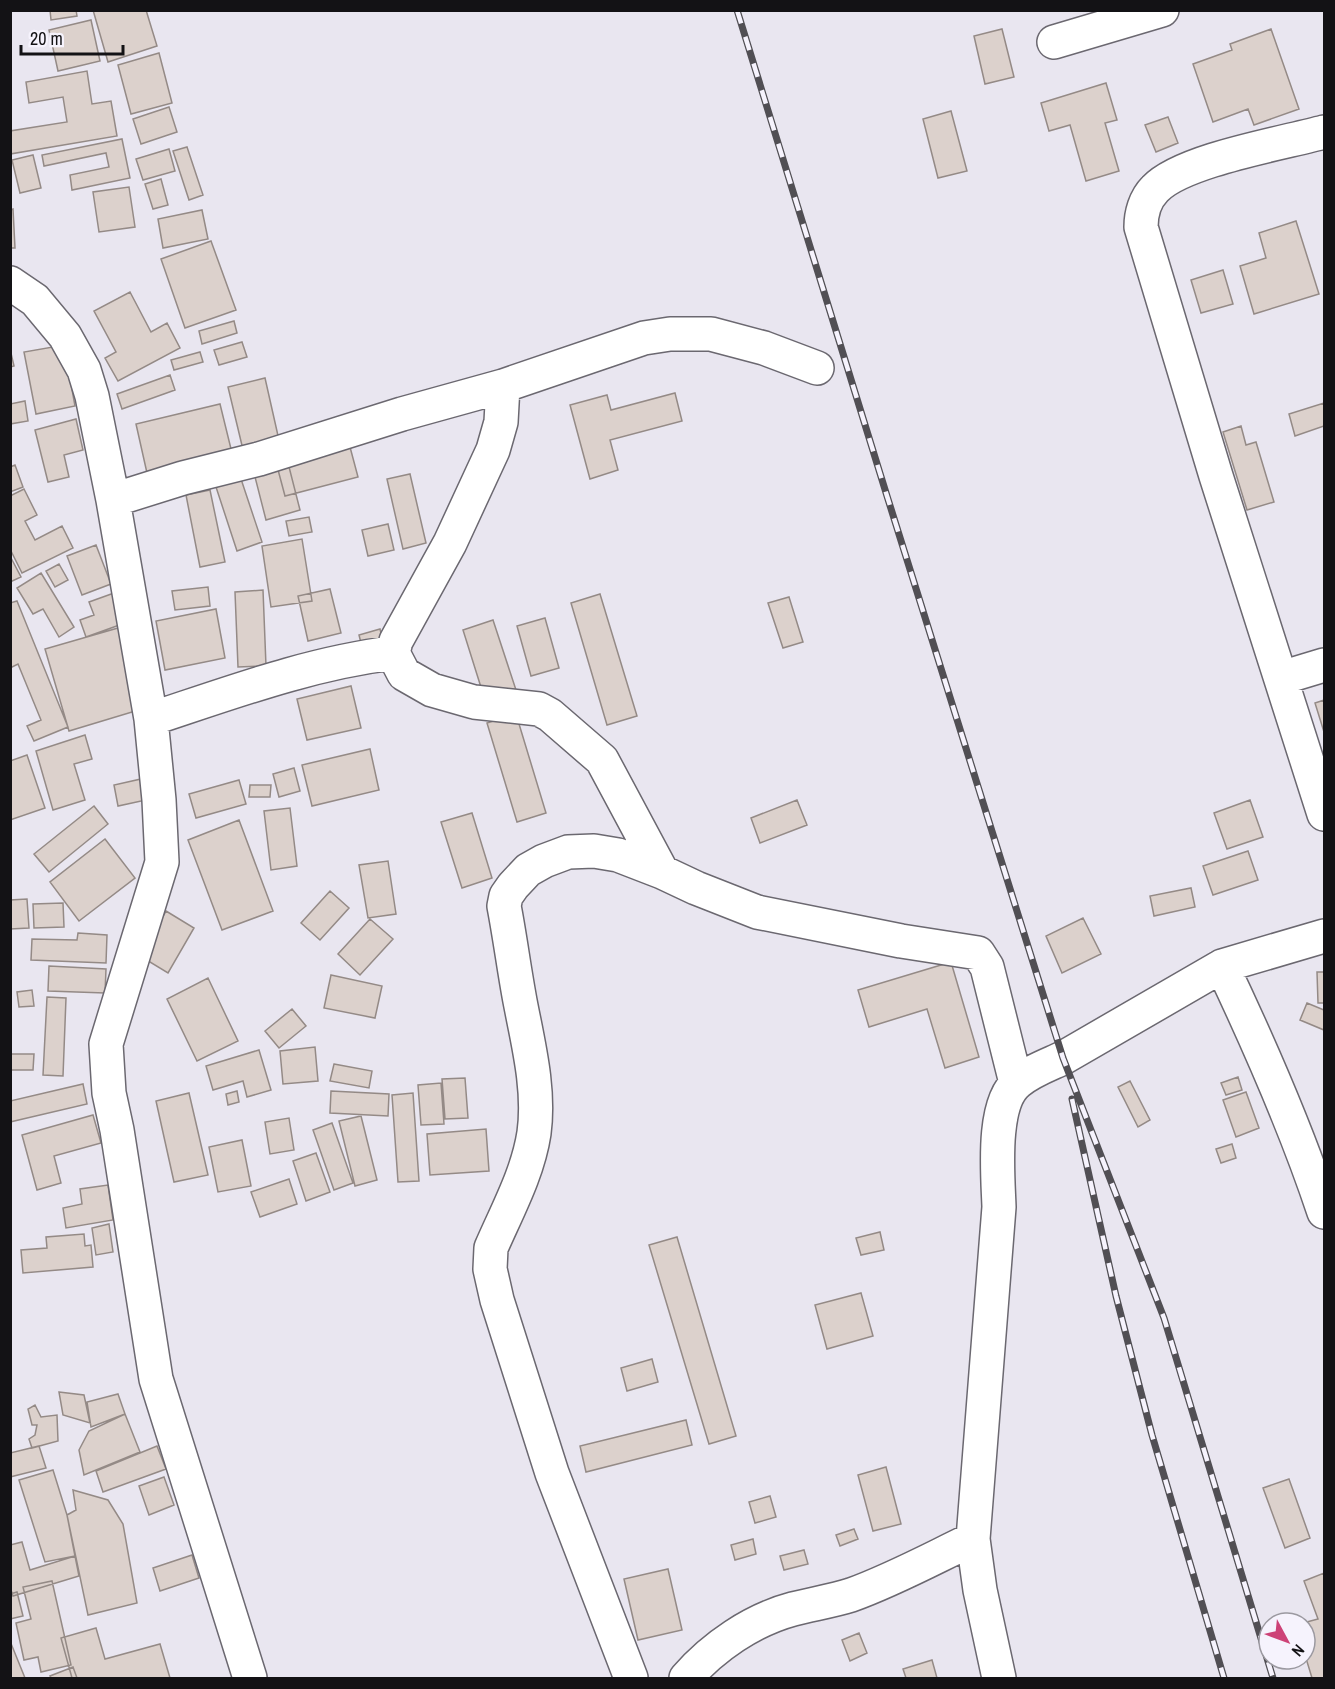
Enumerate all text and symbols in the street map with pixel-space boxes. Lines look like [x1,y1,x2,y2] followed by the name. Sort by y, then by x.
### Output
[21,18,123,56] scale bar
[30,26,63,51] text: 20 m
[1257,1611,1317,1671] north arrow
[1287,1640,1310,1662] text: N

